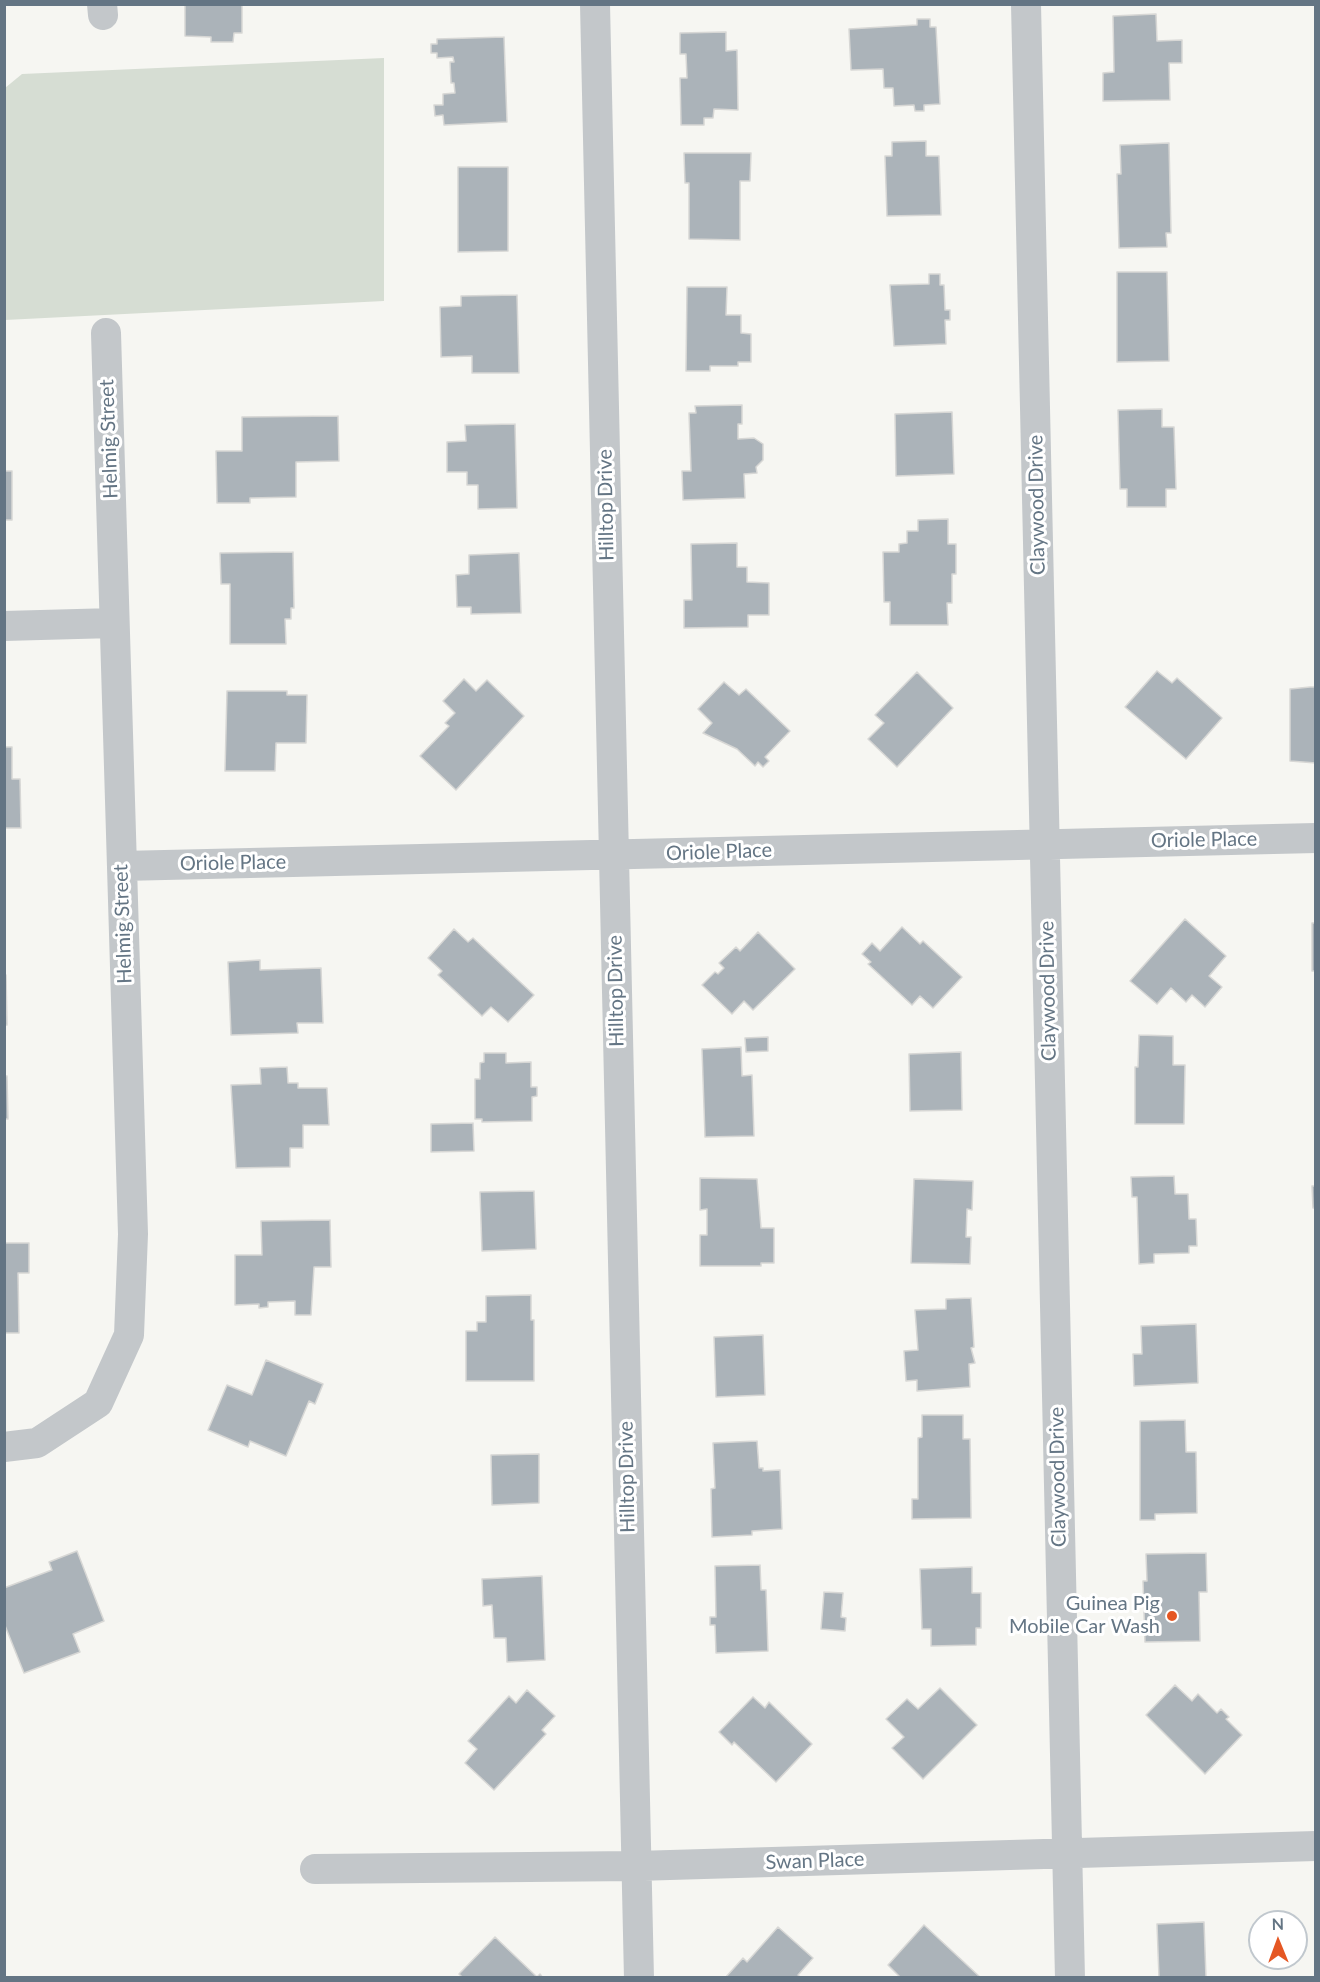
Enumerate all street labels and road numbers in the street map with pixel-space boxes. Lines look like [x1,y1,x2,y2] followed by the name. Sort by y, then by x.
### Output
[95,379,123,499] street label: Helmig Street
[1024,435,1050,575] street label: Claywood Drive
[593,449,619,561] street label: Hilltop Drive
[1151,827,1257,853] street label: Oriole Place
[666,838,772,866] street label: Oriole Place
[180,850,286,876] street label: Oriole Place
[109,864,137,984] street label: Helmig Street
[1035,921,1061,1061] street label: Claywood Drive
[603,935,629,1047] street label: Hilltop Drive
[1045,1407,1071,1547] street label: Claywood Drive
[614,1421,640,1533] street label: Hilltop Drive
[765,1847,865,1875] street label: Swan Place

